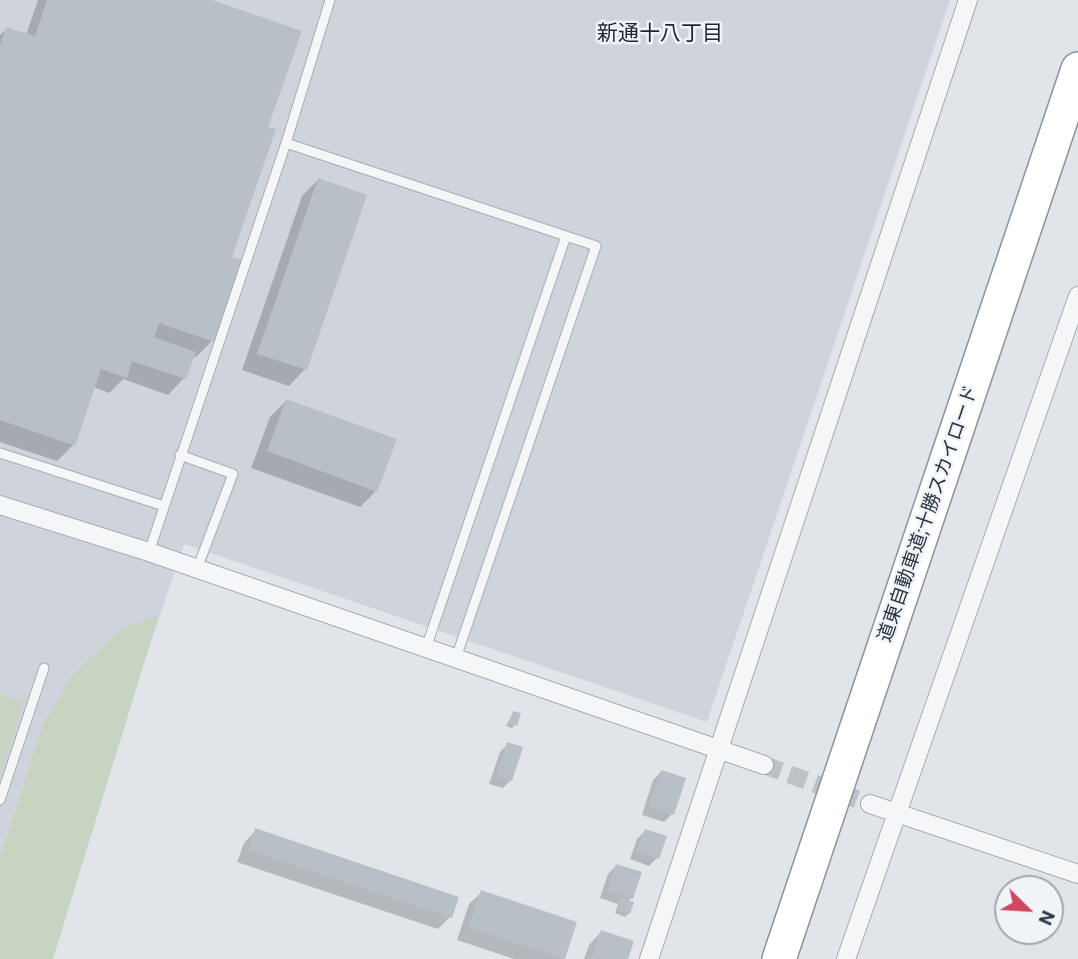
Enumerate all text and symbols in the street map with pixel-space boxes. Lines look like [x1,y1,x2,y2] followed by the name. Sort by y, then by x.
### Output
[597,22,723,48] district label: 新通十八丁目
[874,383,984,645] street label: 道東自動車道;十勝スカイロード
[994,875,1064,945] north arrow
[1034,907,1060,929] text: N

